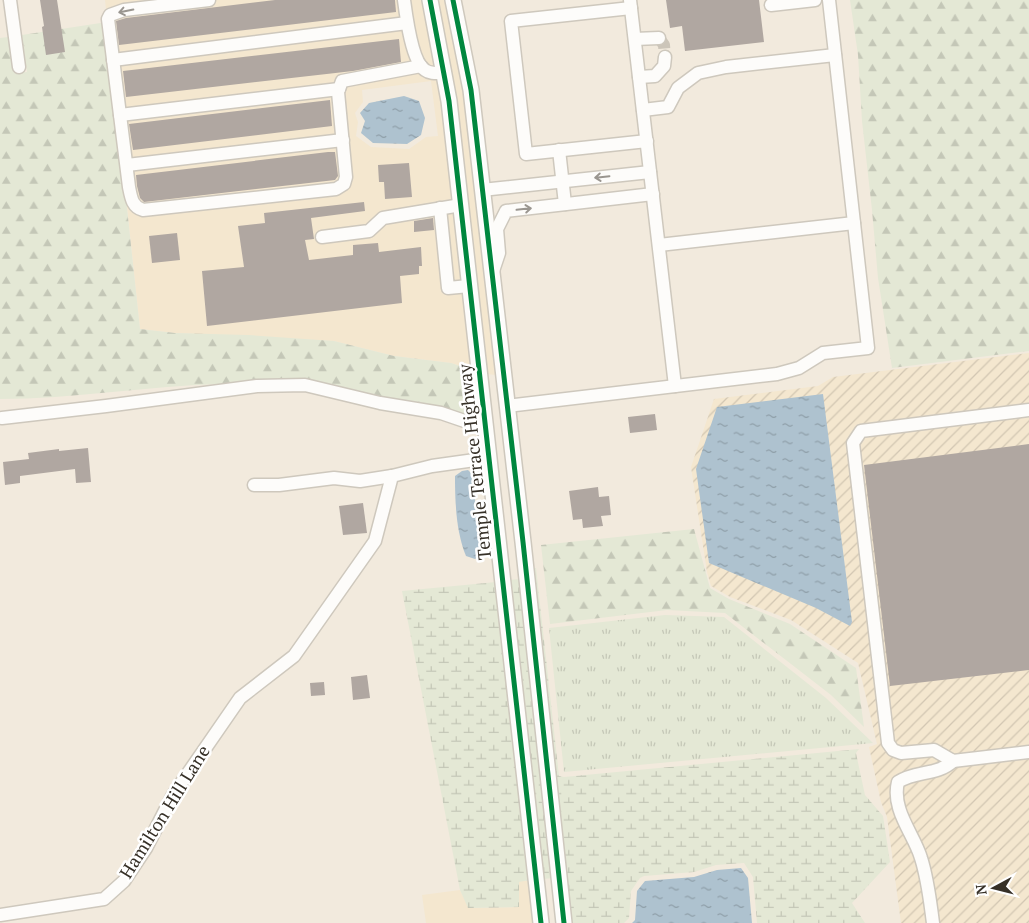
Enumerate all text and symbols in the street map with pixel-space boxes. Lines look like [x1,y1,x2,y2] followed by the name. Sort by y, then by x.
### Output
[119,6,135,16] one-way arrow
[594,172,610,182] one-way arrow
[515,204,531,214] one-way arrow
[452,362,496,561] street label: Temple Terrace Highway
[114,740,215,883] street label: Hamilton Hill Lane
[969,863,1019,913] north arrow
[970,883,991,896] text: N

